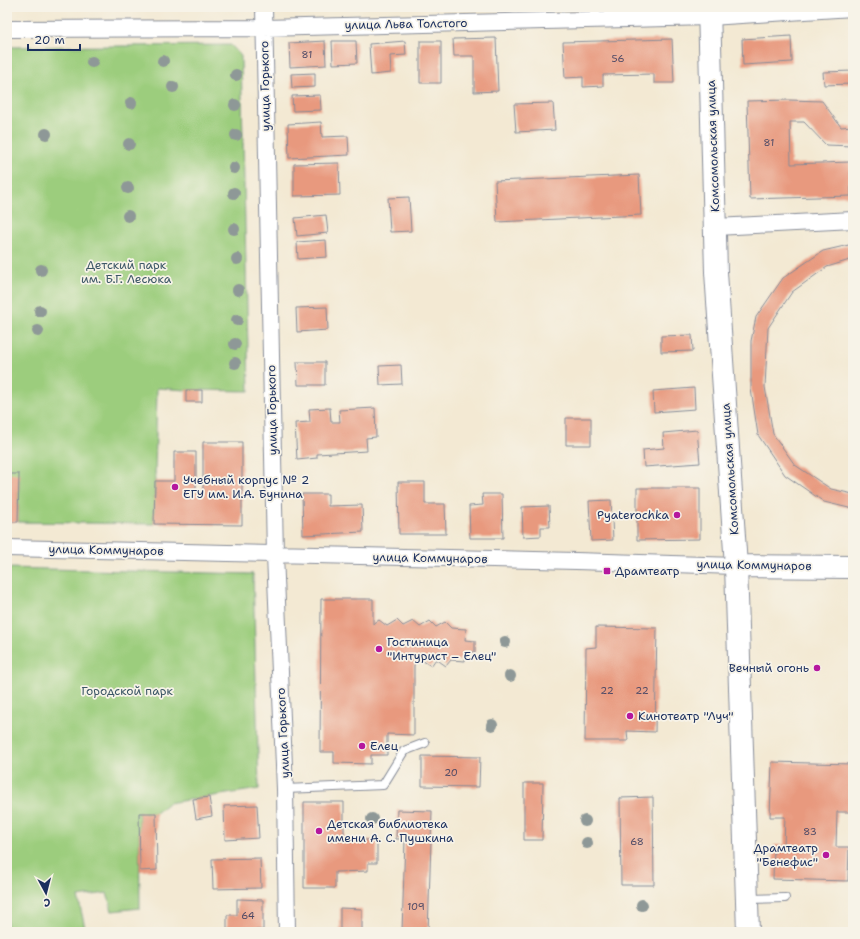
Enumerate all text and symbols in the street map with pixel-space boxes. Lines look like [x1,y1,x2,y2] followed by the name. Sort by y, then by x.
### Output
[344,15,468,33] street label: улица Льва Толстого
[28,26,80,52] scale bar
[34,32,65,48] text: 20 m
[256,41,274,131] street label: улица Горького
[302,48,312,61] house number: 81
[612,52,624,65] house number: 56
[703,79,723,212] street label: Комсомольская улица
[764,136,774,149] house number: 81
[81,257,172,287] park label: Детский парк им. Б.Г. Лесюка
[263,365,281,455] street label: улица Горького
[717,402,743,536] street label: Комсомольская улица
[183,472,309,502] place label: Учебный корпус № 2 ЕГУ им. И.А. Бунина
[170,482,180,492] marker: Учебный корпус № 2 ЕГУ им. И.А. Бунина
[597,507,670,523] place label: Pyaterochka
[672,510,682,520] marker: Pyaterochka
[48,541,164,559] street label: улица Коммунаров
[372,549,488,567] street label: улица Коммунаров
[696,556,812,574] street label: улица Коммунаров
[615,563,680,579] place label: Драмтеатр
[602,566,612,576] marker: Драмтеатр
[387,634,496,664] place label: Гостиница "Интурист – Елец"
[374,644,384,654] marker: Гостиница "Интурист – Елец"
[729,660,809,676] place label: Вечный огонь
[812,663,822,673] marker: Вечный огонь
[81,683,173,699] park label: Городской парк
[600,684,614,697] house number: 22
[635,684,649,697] house number: 22
[273,687,293,779] street label: улица Горького
[638,708,734,724] place label: Кинотеатр "Луч"
[625,711,635,721] marker: Кинотеатр "Луч"
[370,738,399,754] place label: Елец
[357,741,367,751] marker: Елец
[444,766,458,779] house number: 20
[327,816,454,846] place label: Детская библиотека имени А. С. Пушкина
[803,825,817,838] house number: 83
[314,826,324,836] marker: Детская библиотека имени А. С. Пушкина
[630,835,644,848] house number: 68
[754,840,818,870] place label: Драмтеатр "Бенефис"
[821,850,831,860] marker: Драмтеатр "Бенефис"
[26,873,66,913] north arrow
[43,895,51,910] text: С
[407,900,425,913] house number: 109
[241,909,255,922] house number: 64

